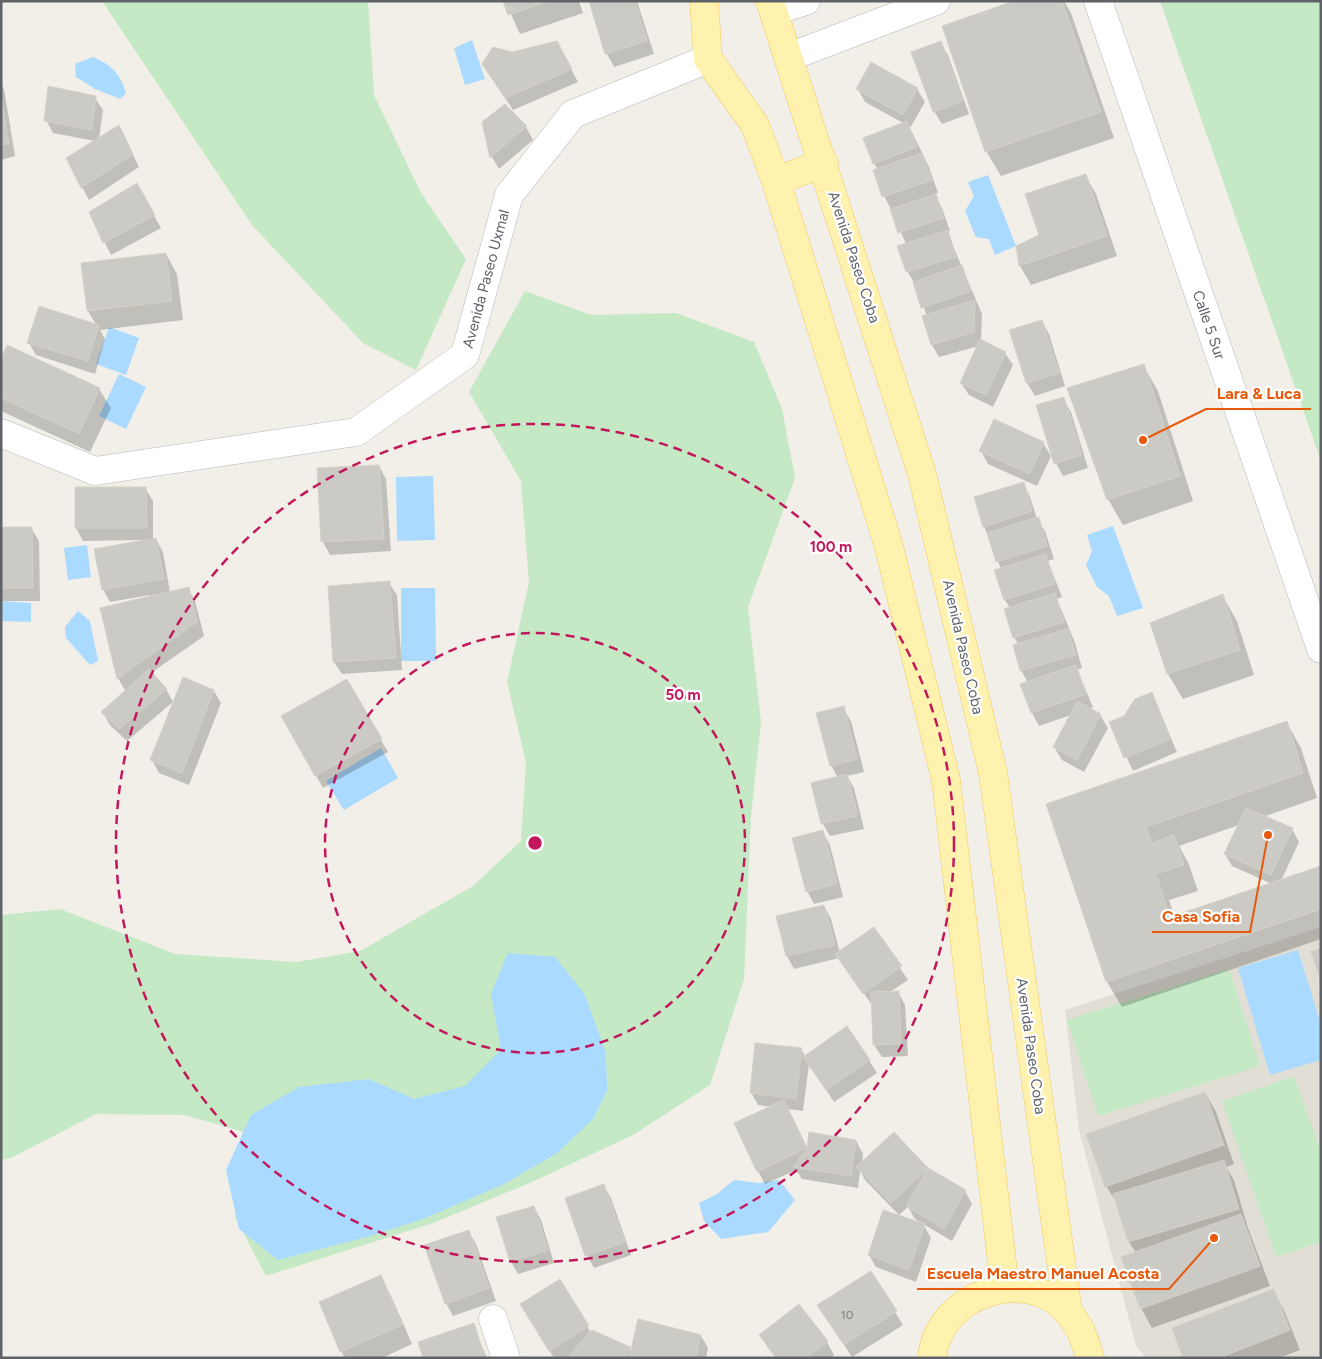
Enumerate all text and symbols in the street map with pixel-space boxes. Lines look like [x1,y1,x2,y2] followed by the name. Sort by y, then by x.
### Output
[824,189,884,325] street label: Avenida Paseo Coba
[459,208,513,350] street label: Avenida Paseo Uxmal
[1189,288,1229,362] street label: Calle 5 Sur
[1206,378,1311,409] callout: Lara & Luca
[1217,384,1301,403] text: Lara & Luca
[810,538,852,556] text: 100 m
[939,578,987,716] street label: Avenida Paseo Coba
[665,686,701,704] text: 50 m
[526,834,544,852] centre of rings
[1152,901,1250,932] callout: Casa Sofia
[1162,907,1240,926] text: Casa Sofia
[1013,977,1049,1115] street label: Avenida Paseo Coba
[917,1258,1169,1289] callout: Escuela Maestro Manuel Acosta
[927,1264,1159,1283] text: Escuela Maestro Manuel Acosta
[841,1308,854,1322] house number: 10

